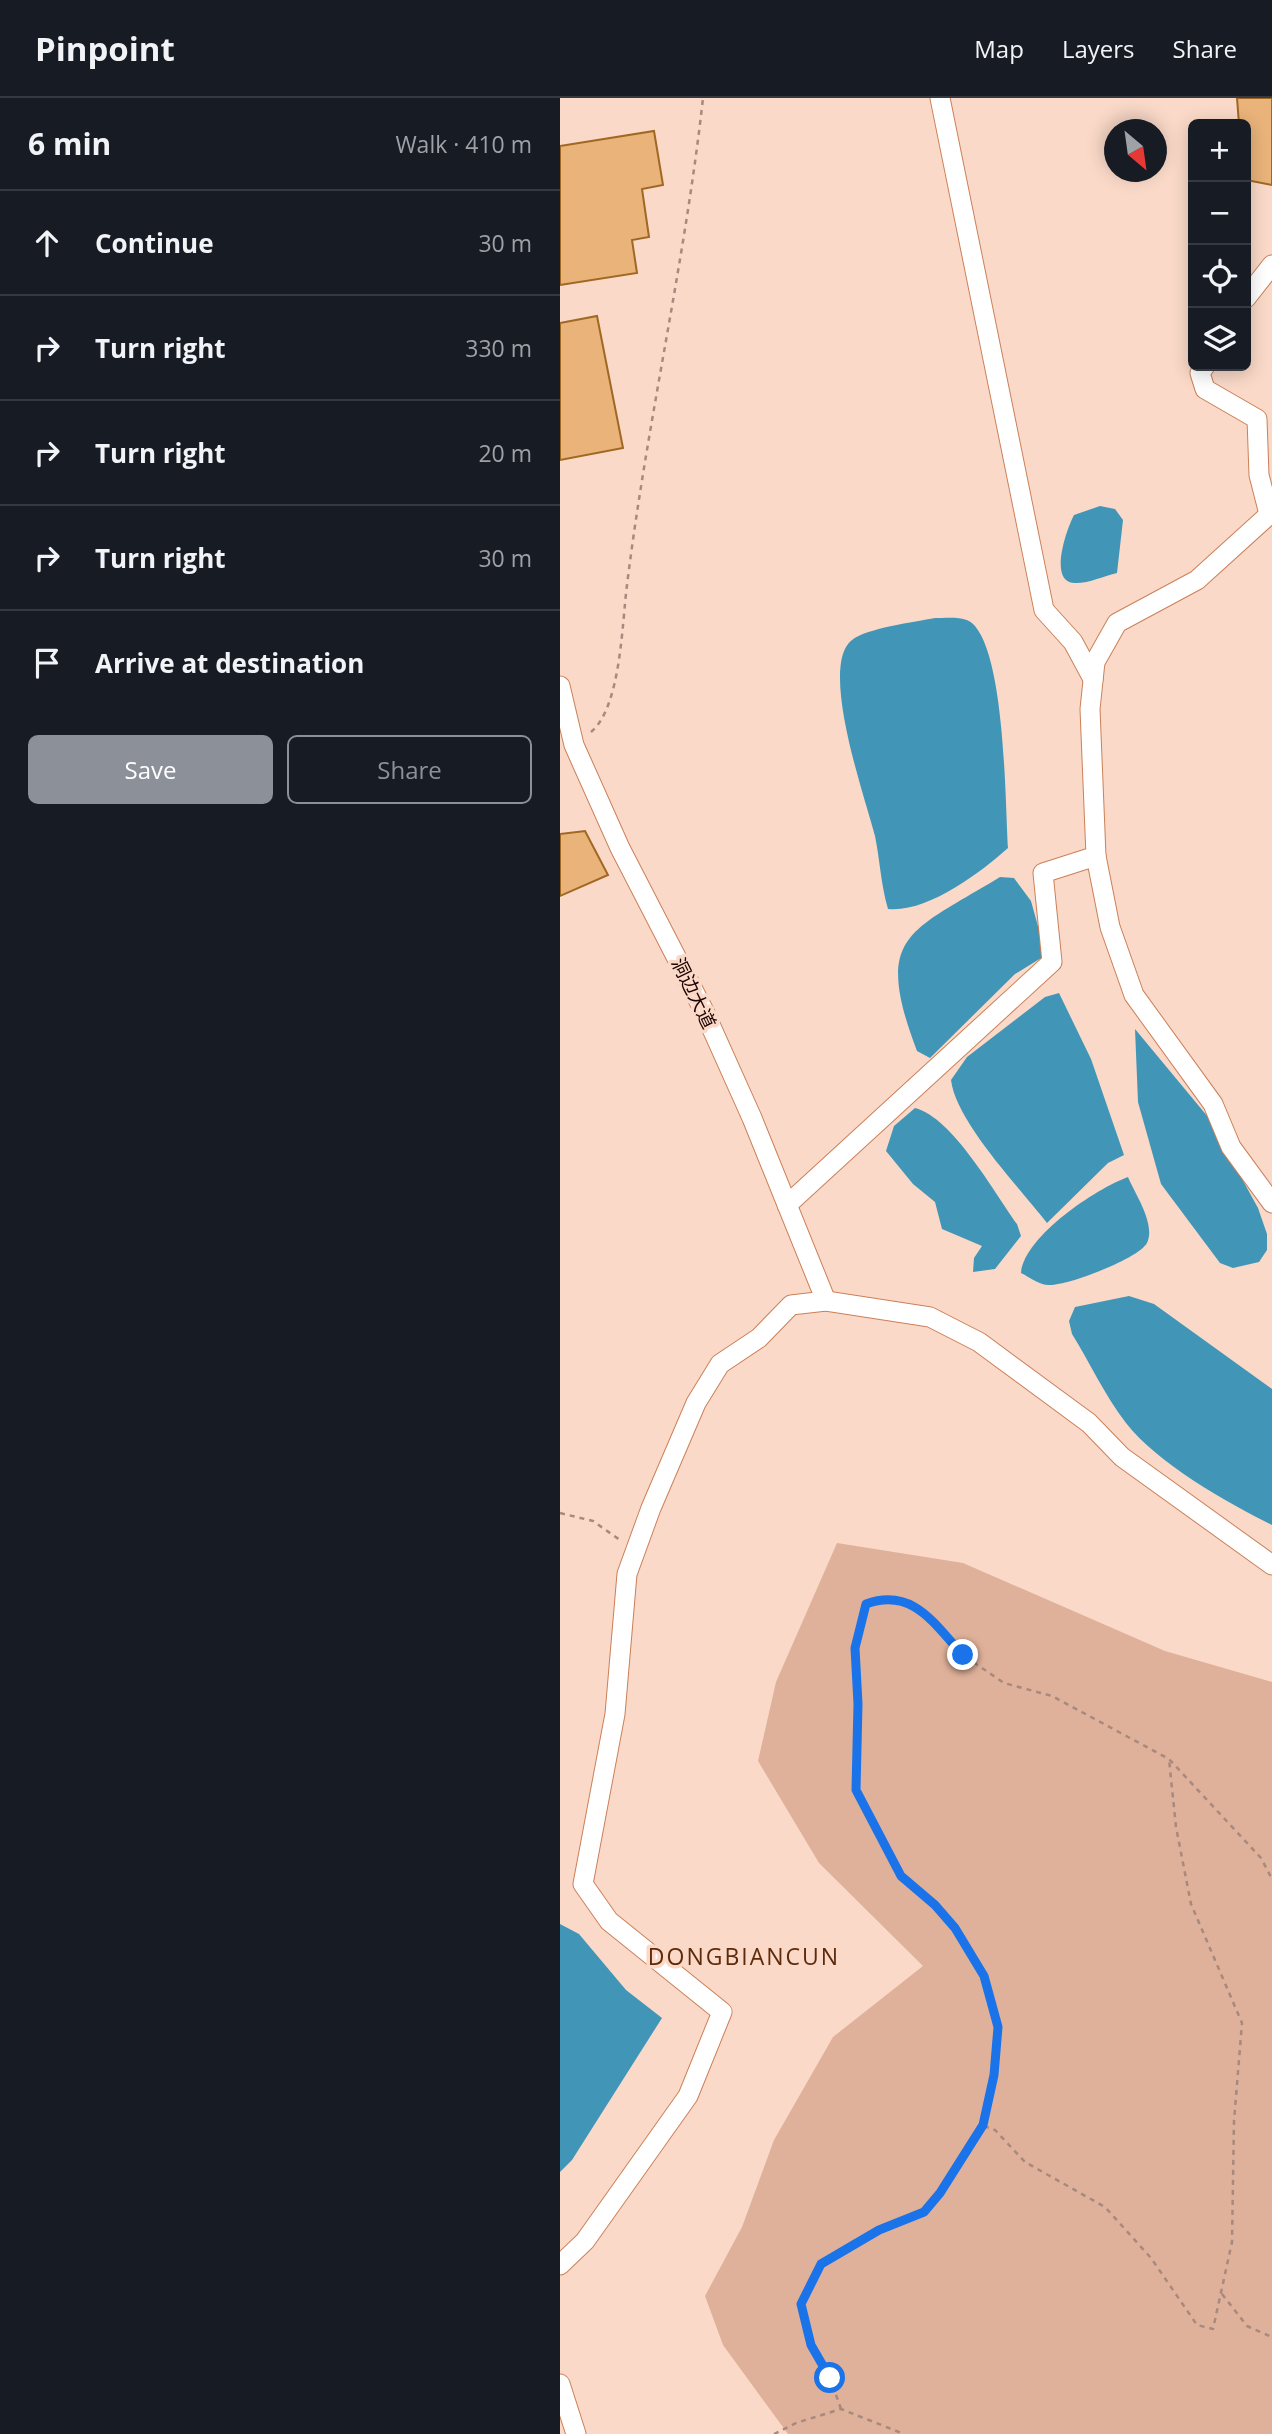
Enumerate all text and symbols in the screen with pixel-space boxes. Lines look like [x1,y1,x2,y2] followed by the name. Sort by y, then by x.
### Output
[35,26,175,71] text: Pinpoint
[974,32,1024,65] text: Map
[1062,32,1135,65] text: Layers
[1173,32,1237,65] text: Share
[1104,119,1167,182] north arrow
[1188,119,1251,371] map controls
[1188,119,1251,182] button: +
[28,123,111,164] text: 6 min
[395,128,532,160] text: Walk · 410 m
[1188,182,1251,245] button: −
[28,224,66,262] icon: ahead
[95,225,214,261] text: Continue
[478,227,532,259] text: 30 m
[1188,245,1251,308] button: locate
[1188,308,1251,371] button: layers
[28,329,66,367] icon: right
[95,330,226,366] text: Turn right
[465,332,532,364] text: 330 m
[28,434,66,472] icon: right
[95,435,226,471] text: Turn right
[478,437,532,469] text: 20 m
[28,539,66,577] icon: right
[95,540,226,576] text: Turn right
[478,542,532,574] text: 30 m
[28,644,66,682] icon: arrive
[95,645,364,681] text: Arrive at destination
[28,735,273,804] button: Save
[287,735,532,804] button: Share
[666,953,722,1033] street label: 洞边大道
[947,1639,978,1670] route end
[648,1940,840,1972] district label: DONGBIANCUN
[814,2362,845,2393] route start

